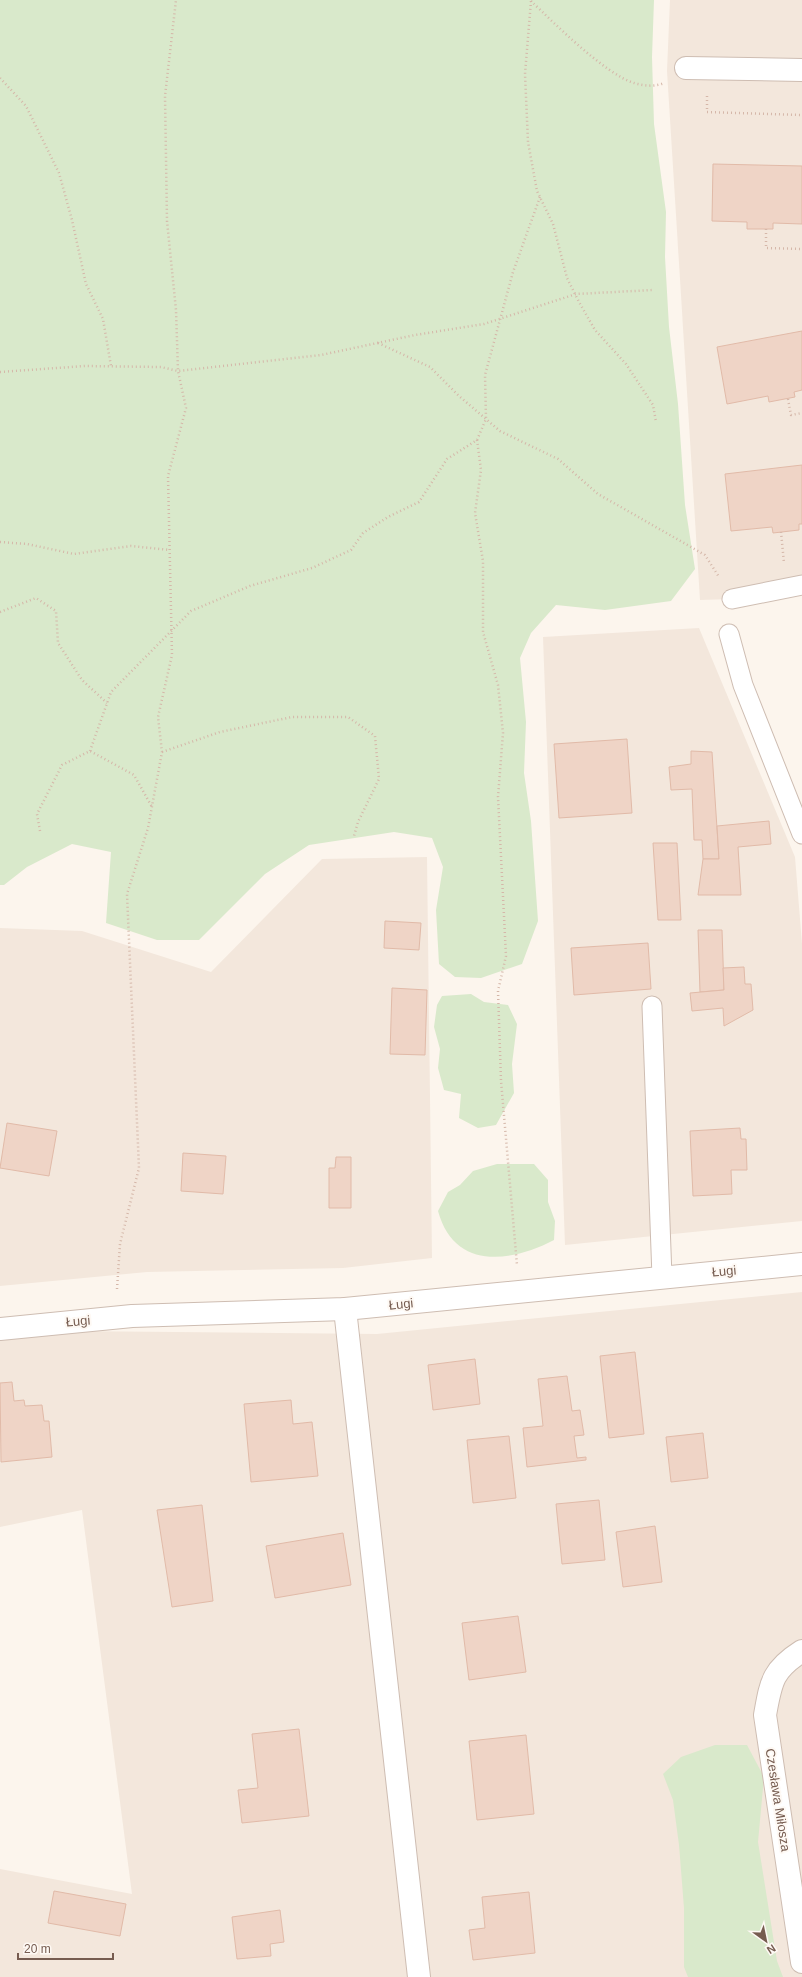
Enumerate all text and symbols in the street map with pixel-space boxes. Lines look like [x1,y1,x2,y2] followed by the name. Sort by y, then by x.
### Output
[711,1262,737,1280] street label: Ługi
[388,1295,414,1313] street label: Ługi
[65,1312,91,1330] street label: Ługi
[762,1747,794,1853] street label: Czesława Miłosza
[746,1921,786,1961] north arrow
[18,1935,113,1961] scale bar
[24,1942,51,1956] text: 20 m
[765,1942,778,1957] text: N

